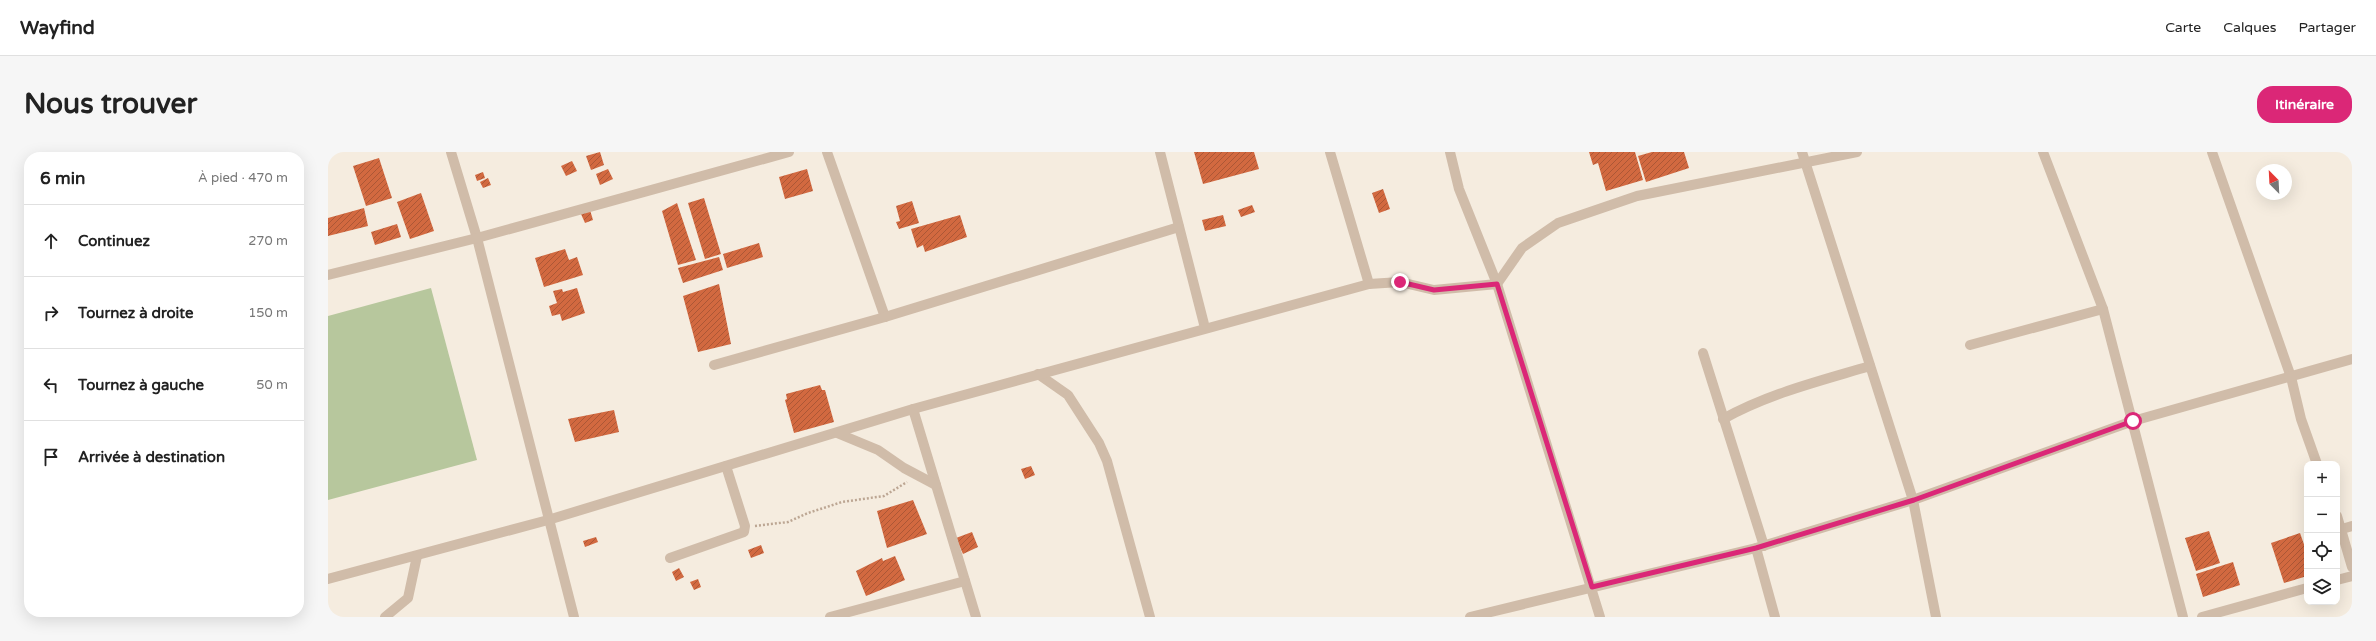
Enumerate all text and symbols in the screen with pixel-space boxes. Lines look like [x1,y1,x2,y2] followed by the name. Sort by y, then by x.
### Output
[20,17,95,39] text: Wayfind
[2165,19,2201,36] text: Carte
[2223,19,2276,36] text: Calques
[2298,19,2356,36] text: Partager
[2257,86,2352,123] button: Itinéraire
[24,87,197,121] text: Nous trouver
[2256,164,2292,200] north arrow
[40,168,85,189] text: 6 min
[198,170,288,186] text: À pied · 470 m
[40,230,62,252] icon: ahead
[78,232,150,250] text: Continuez
[248,233,288,249] text: 270 m
[1391,273,1409,291] route end
[40,302,62,324] icon: right
[78,304,193,322] text: Tournez à droite
[248,305,288,321] text: 150 m
[40,374,62,396] icon: left
[78,376,204,394] text: Tournez à gauche
[256,377,288,393] text: 50 m
[2124,412,2142,430] route start
[40,446,62,468] icon: arrive
[78,448,225,466] text: Arrivée à destination
[2304,461,2340,605] map controls
[2304,461,2340,497] button: +
[2304,497,2340,533] button: −
[2304,533,2340,569] button: locate
[2304,569,2340,605] button: layers

